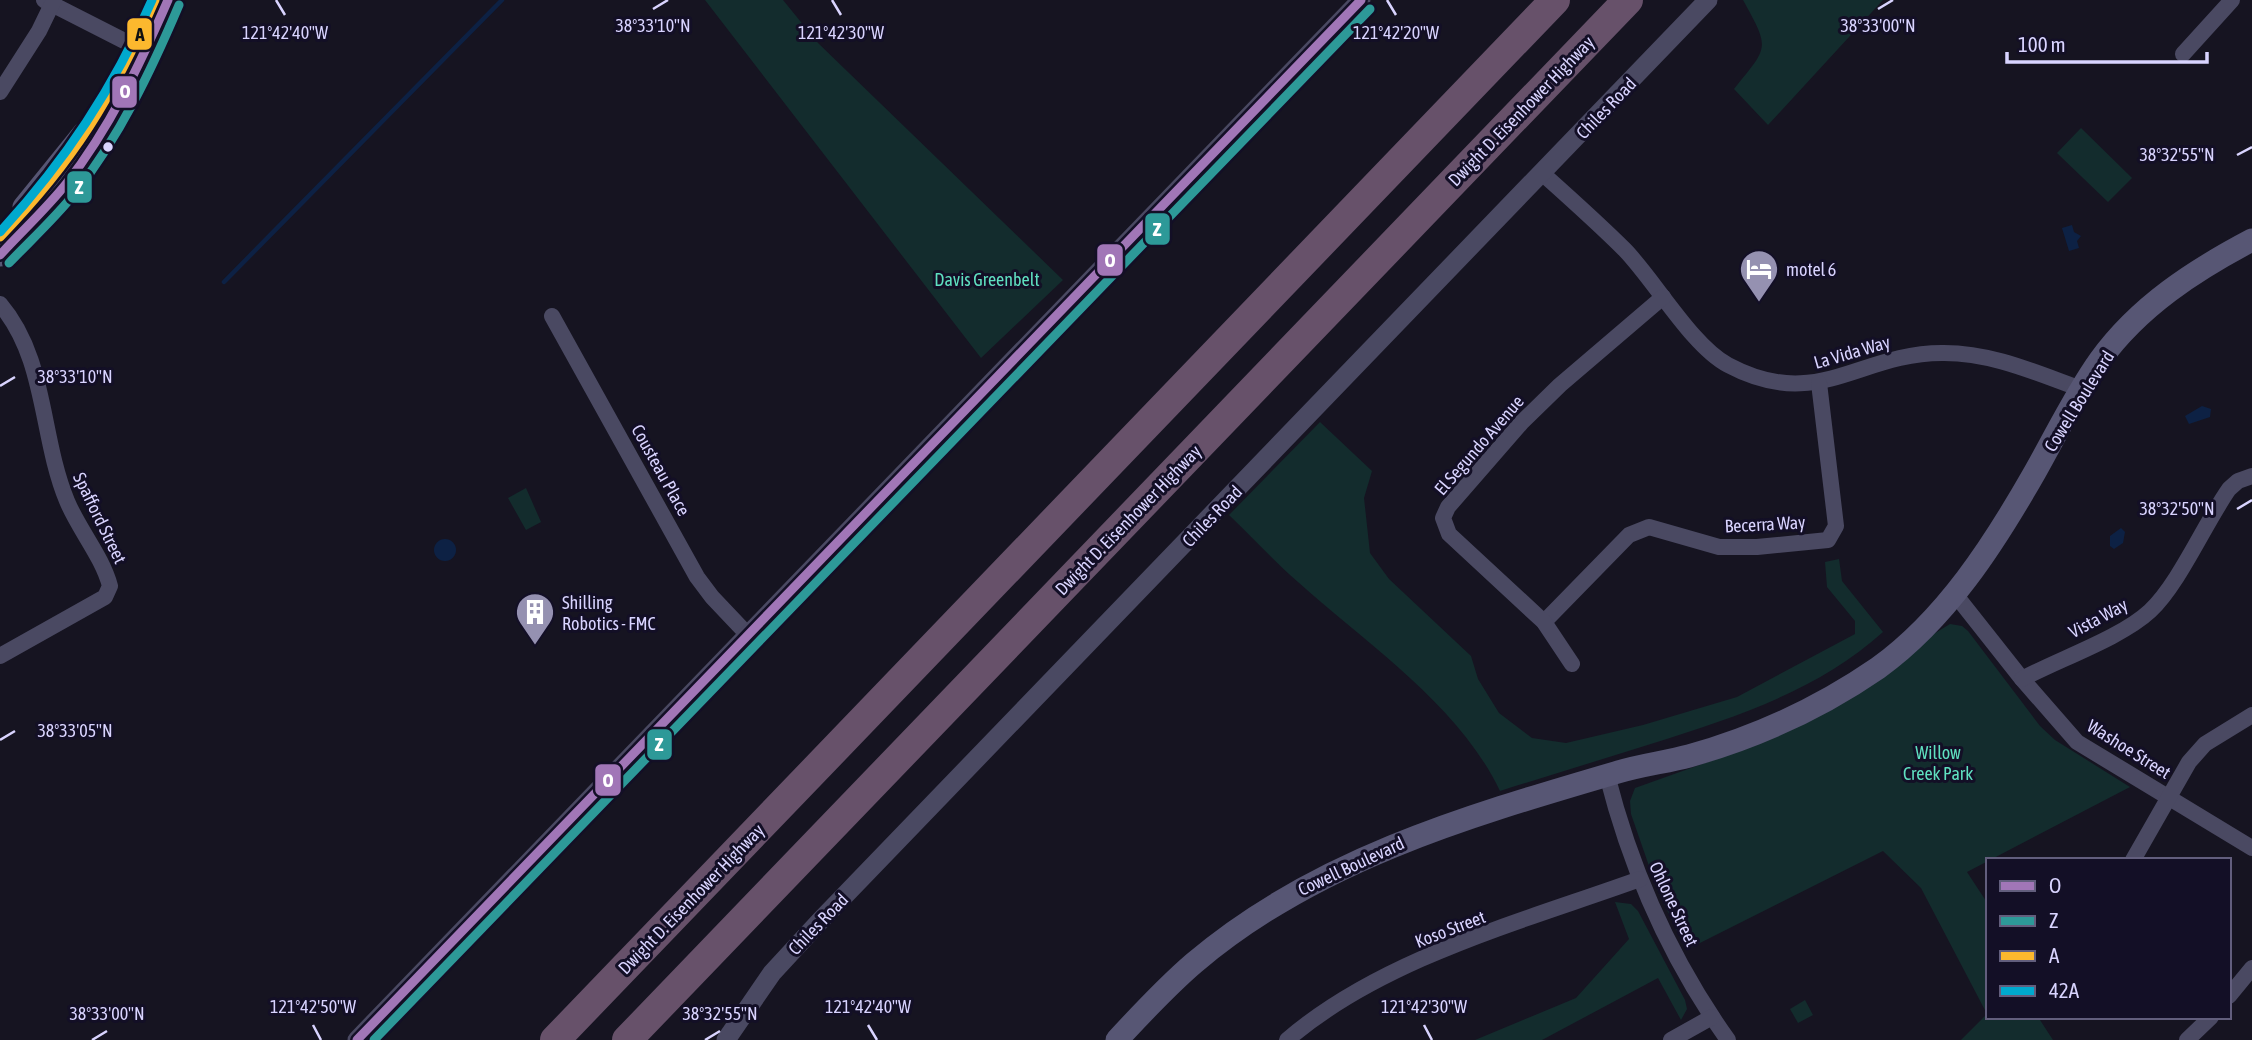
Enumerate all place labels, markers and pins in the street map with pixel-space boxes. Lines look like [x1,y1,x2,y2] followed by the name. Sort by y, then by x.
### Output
[101,140,115,154] unlabelled marker
[1738,248,1780,303] hotel icon: motel 6
[1786,259,1836,280] place label: motel 6
[514,591,556,646] building icon: Shilling Robotics - FMC
[562,592,656,634] place label: Shilling Robotics - FMC

